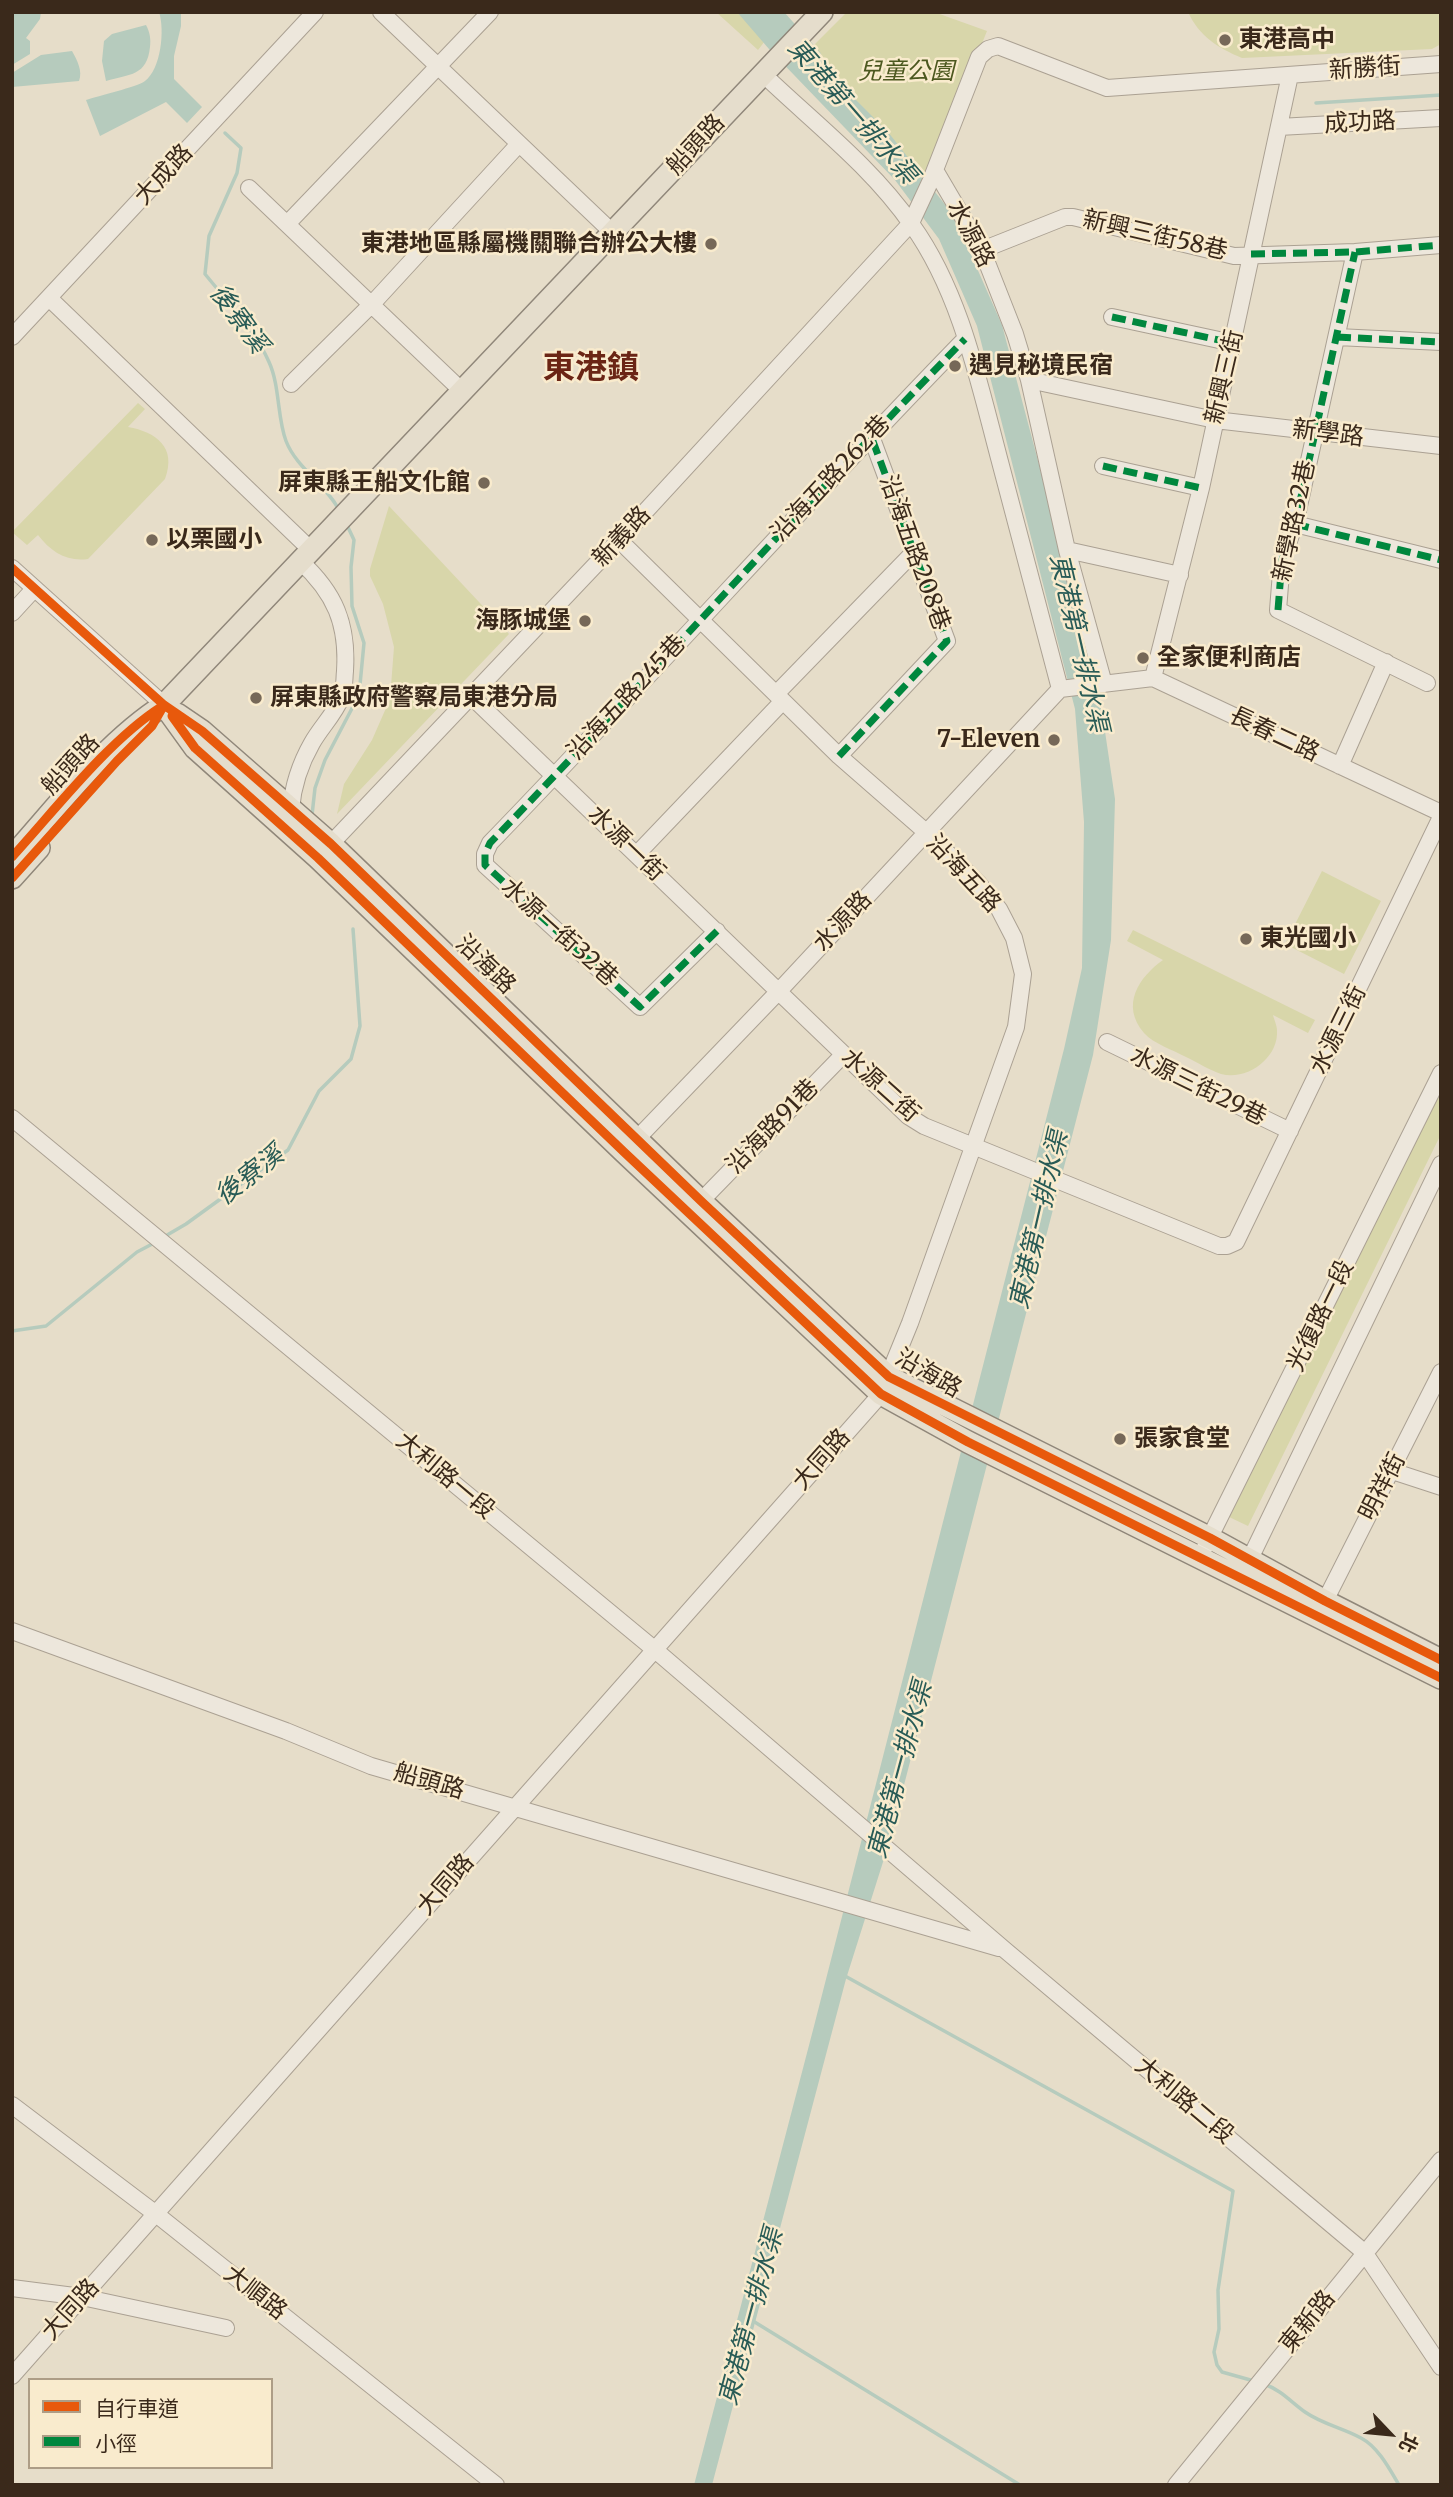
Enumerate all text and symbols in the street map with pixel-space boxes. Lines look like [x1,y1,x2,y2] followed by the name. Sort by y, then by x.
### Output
[1239,26,1335,54] place label: 東港高中
[1217,32,1233,48] marker: 東港高中
[781,33,923,191] water label: 東港第一排水渠
[1328,52,1402,86] street label: 新勝街
[858,58,954,86] park label: 兒童公園
[1323,107,1397,139] street label: 成功路
[661,109,731,181] street label: 船頭路
[129,139,199,211] street label: 大成路
[940,195,1000,273] street label: 水源路
[1080,205,1230,267] street label: 新興三街58巷
[361,230,697,258] place label: 東港地區縣屬機關聯合辦公大樓
[703,236,719,252] marker: 東港地區縣屬機關聯合辦公大樓
[202,278,274,360] water label: 後寮溪
[1200,327,1250,427] street label: 新興三街
[543,350,639,388] district label: 東港鎮
[969,352,1113,380] place label: 遇見秘境民宿
[947,358,963,374] marker: 遇見秘境民宿
[765,410,897,548] street label: 沿海五路262巷
[1291,415,1365,453] street label: 新學路
[1268,458,1322,584] street label: 新學路32巷
[278,469,470,497] place label: 屏東縣王船文化館
[873,471,955,635] street label: 沿海五路208巷
[476,475,492,491] marker: 屏東縣王船文化館
[587,501,657,573] street label: 新義路
[166,526,262,554] place label: 以栗國小
[144,532,160,548] marker: 以栗國小
[1042,551,1114,735] water label: 東港第一排水渠
[475,607,571,635] place label: 海豚城堡
[577,613,593,629] marker: 海豚城堡
[562,630,692,766] street label: 沿海五路245巷
[1157,644,1301,672] place label: 全家便利商店
[1135,650,1151,666] marker: 全家便利商店
[270,684,558,712] place label: 屏東縣政府警察局東港分局
[248,690,264,706] marker: 屏東縣政府警察局東港分局
[1224,702,1324,768] street label: 長春二路
[937,726,1040,754] place label: 7-Eleven
[36,729,106,801] street label: 船頭路
[1046,732,1062,748] marker: 7-Eleven
[581,800,671,888] street label: 水源一街
[920,829,1006,919] street label: 沿海五路
[495,873,623,993] street label: 水源一街32巷
[808,886,878,958] street label: 水源路
[1260,925,1356,953] place label: 東光國小
[449,930,521,1000] street label: 沿海路
[1238,931,1254,947] marker: 東光國小
[1305,981,1373,1079] street label: 水源三街
[1125,1042,1271,1132] street label: 水源三街29巷
[835,1043,925,1129] street label: 水源二街
[721,1074,825,1180] street label: 沿海路91巷
[1004,1128,1076,1312] water label: 東港第一排水渠
[210,1140,290,1212] water label: 後寮溪
[1282,1256,1360,1376] street label: 光復路一段
[890,1344,966,1404] street label: 沿海路
[787,1424,857,1496] street label: 大同路
[1134,1425,1230,1453] place label: 張家食堂
[390,1426,500,1526] street label: 大利路一段
[1112,1431,1128,1447] marker: 張家食堂
[1354,1448,1412,1526] street label: 明祥街
[862,1678,940,1862] water label: 東港第一排水渠
[390,1758,468,1806] street label: 船頭路
[412,1848,480,1922] street label: 大同路
[1129,2051,1239,2151] street label: 大利路二段
[713,2225,791,2409] water label: 東港第一排水渠
[218,2259,292,2327] street label: 大順路
[36,2274,106,2346] street label: 大同路
[1274,2285,1342,2359] street label: 東新路
[28,2378,273,2469] legend
[95,2395,179,2422] text: 自行車道
[1355,2399,1425,2469] north arrow
[1394,2429,1424,2457] text: 北
[95,2430,137,2457] text: 小徑

